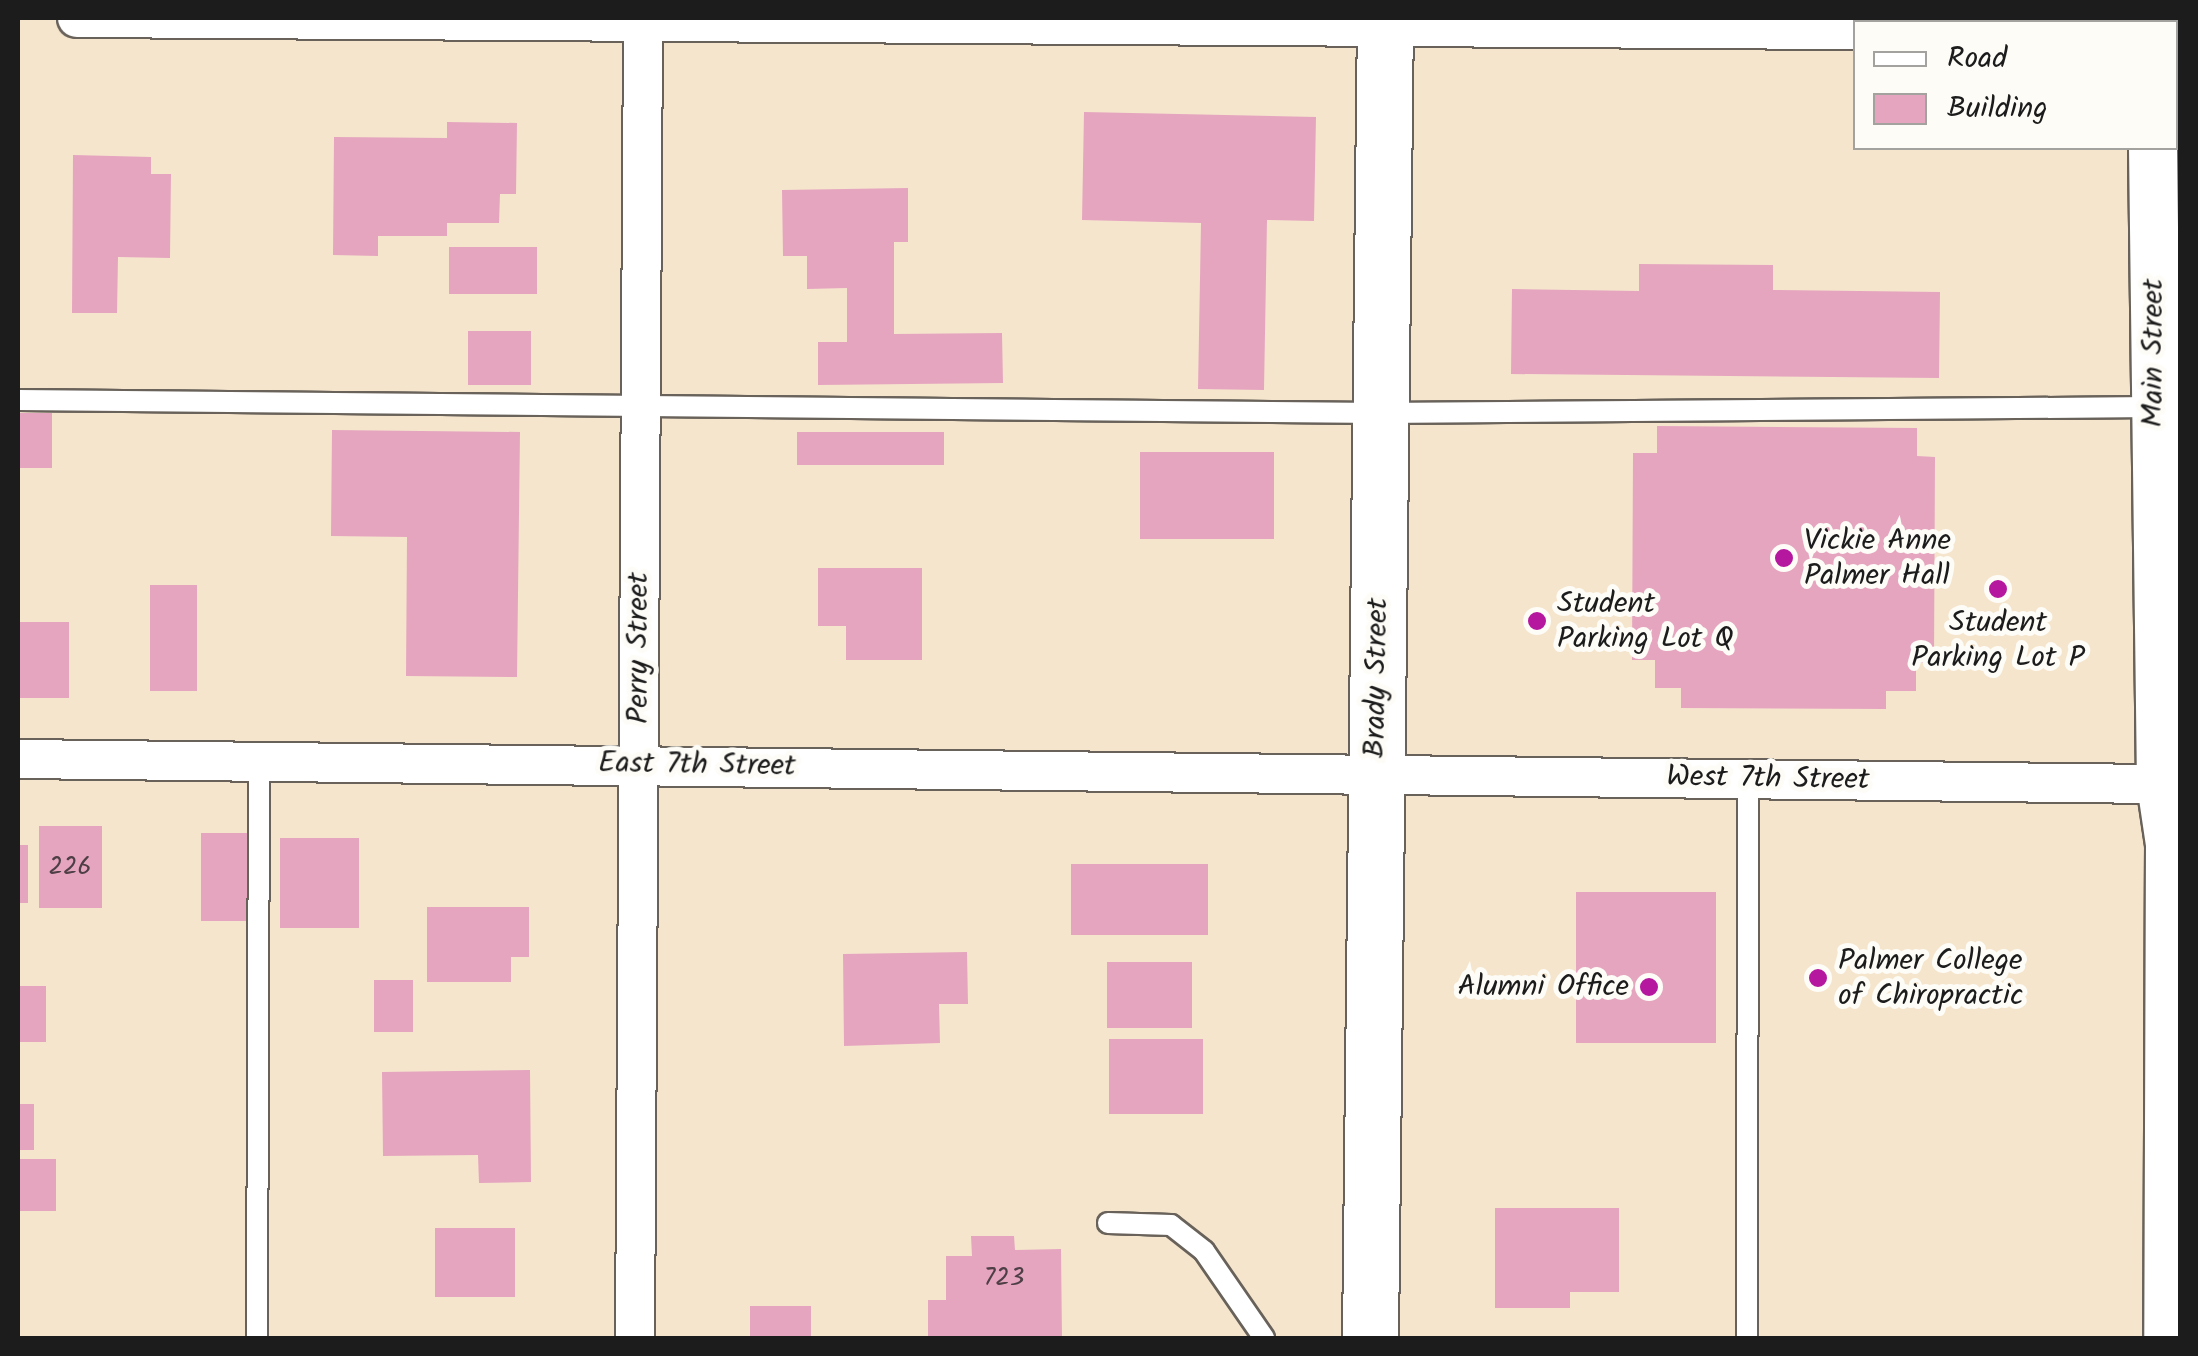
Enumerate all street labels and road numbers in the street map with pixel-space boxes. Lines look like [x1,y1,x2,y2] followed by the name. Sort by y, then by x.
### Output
[2136,279,2172,427] street label: Main Street
[621,572,657,724] street label: Perry Street
[1358,598,1396,758] street label: Brady Street
[598,745,796,785] street label: East 7th Street
[1666,759,1870,799] street label: West 7th Street

